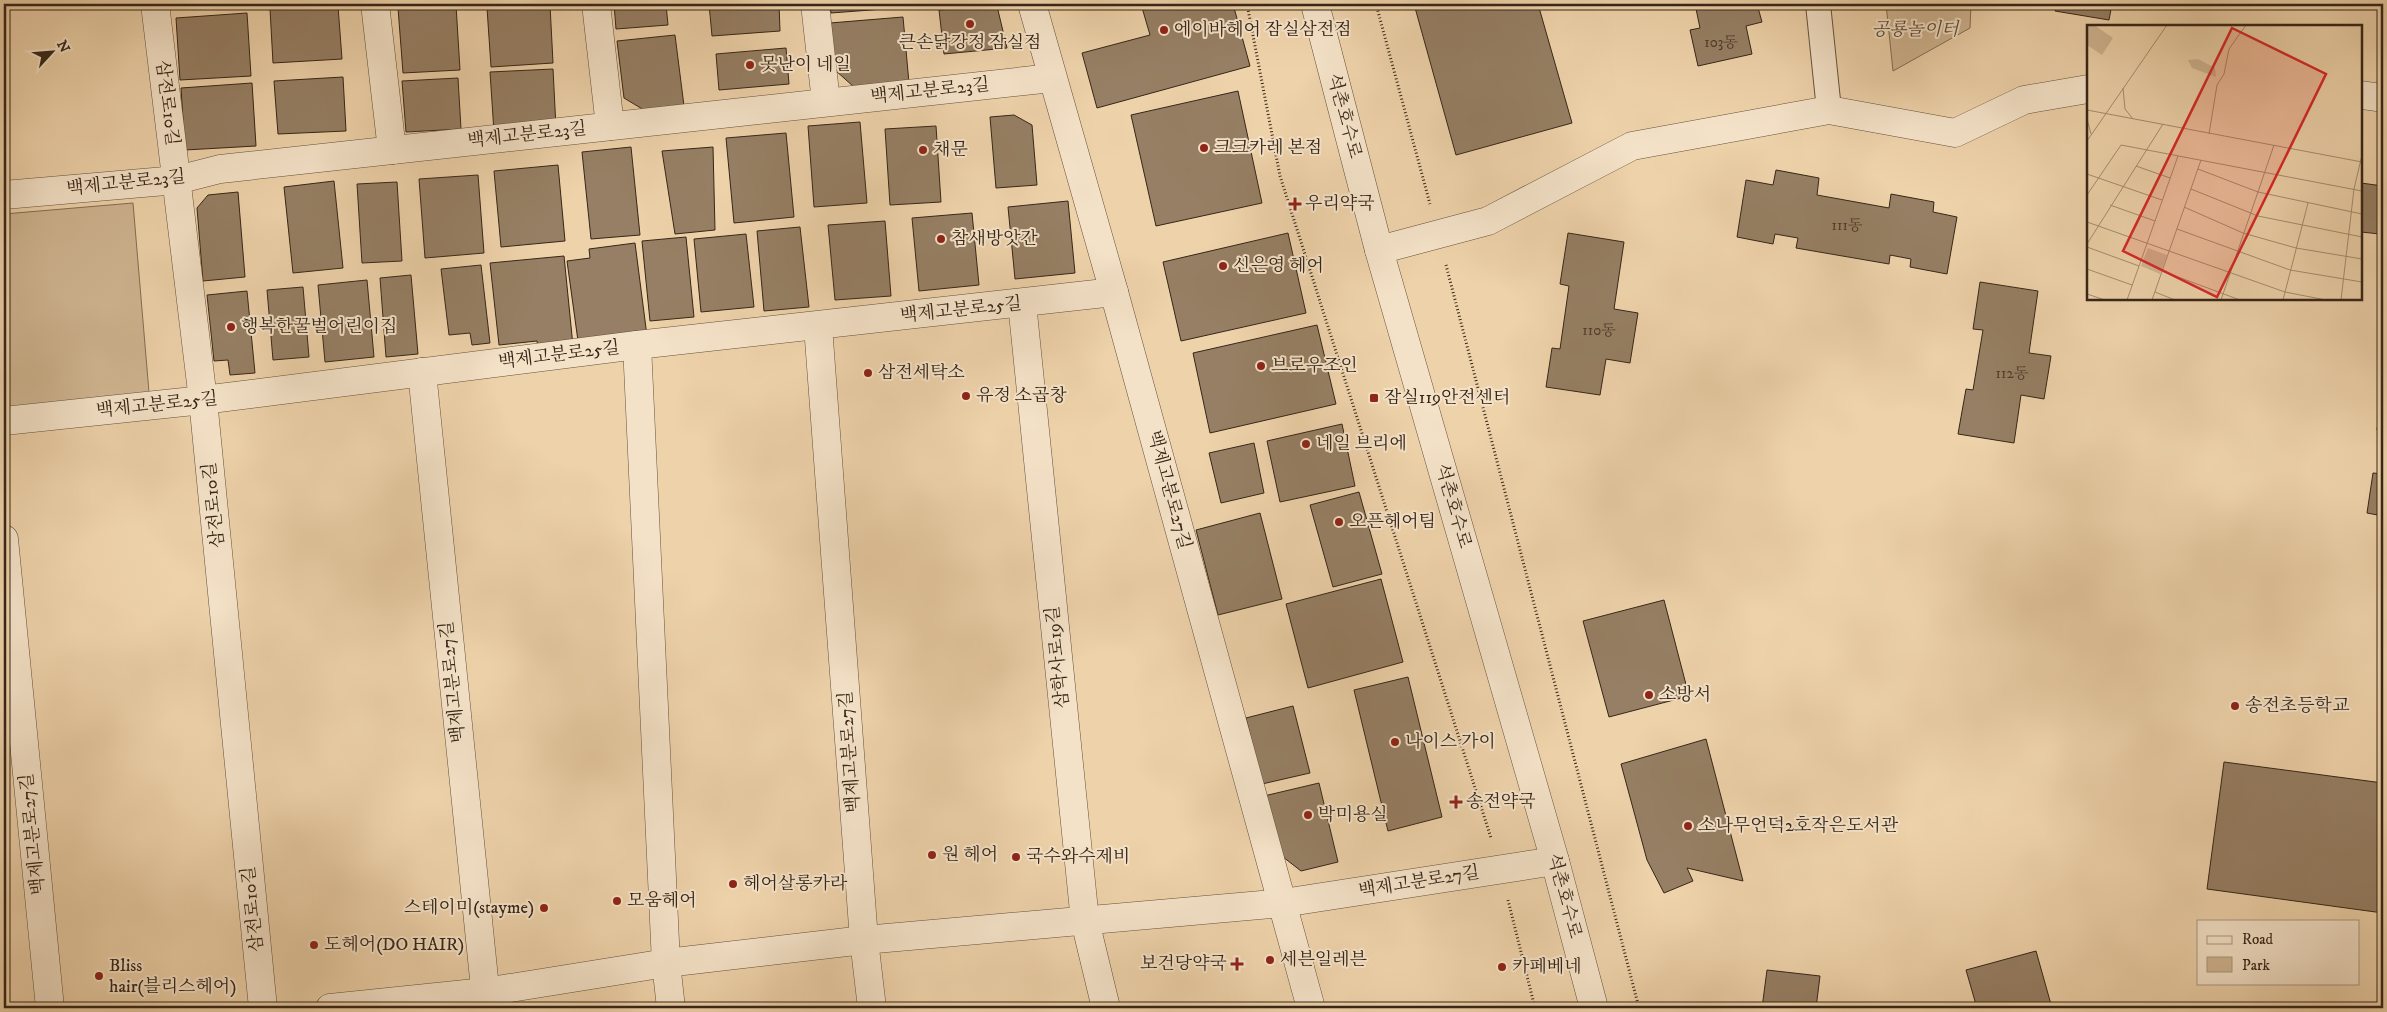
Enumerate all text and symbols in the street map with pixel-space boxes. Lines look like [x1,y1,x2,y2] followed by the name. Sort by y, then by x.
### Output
[964,18,976,30] marker: 큰손닭강정 잠실점
[1174,19,1352,41] place label: 에이바헤어 잠실삼전점
[1872,19,1960,41] park label: 공룡놀이터
[1158,24,1170,36] marker: 에이바헤어 잠실삼전점
[2087,25,2362,300] inset map
[28,28,78,78] north arrow
[899,32,1041,54] place label: 큰손닭강정 잠실점
[1704,33,1738,52] house number: 103동
[52,38,74,56] text: N
[760,54,851,76] place label: 못난이 네일
[151,59,183,147] street label: 삼전로10길
[744,59,756,71] marker: 못난이 네일
[1322,71,1366,161] street label: 석촌호수로
[869,74,991,108] street label: 백제고분로23길
[466,118,588,152] street label: 백제고분로23길
[1214,137,1322,159] place label: 크크카레 본점
[933,139,968,161] place label: 채문
[1198,142,1210,154] marker: 크크카레 본점
[917,144,929,156] marker: 채문
[65,166,187,200] street label: 백제고분로23길
[1305,193,1375,215] place label: 우리약국
[1289,198,1301,210] marker: 우리약국
[1831,216,1863,235] house number: 111동
[951,228,1039,250] place label: 참새방앗간
[935,233,947,245] marker: 참새방앗간
[1233,255,1324,277] place label: 신은영 헤어
[1217,260,1229,272] marker: 신은영 헤어
[899,293,1023,327] street label: 백제고분로25길
[241,316,398,338] place label: 행복한꿀벌어린이집
[225,321,237,333] marker: 행복한꿀벌어린이집
[1582,321,1616,340] house number: 110동
[497,337,621,373] street label: 백제고분로25길
[1271,355,1358,377] place label: 브로우조인
[1255,360,1267,372] marker: 브로우조인
[878,362,965,384] place label: 삼전세탁소
[1996,364,2029,383] house number: 112동
[862,367,874,379] marker: 삼전세탁소
[976,385,1067,407] place label: 유정 소곱창
[1384,387,1510,409] place label: 잠실119안전센터
[95,388,219,422] street label: 백제고분로25길
[960,390,972,402] marker: 유정 소곱창
[1368,392,1380,404] marker: 잠실119안전센터
[1143,428,1195,552] street label: 백제고분로27길
[1316,433,1407,455] place label: 네일 브리에
[1300,438,1312,450] marker: 네일 브리에
[199,461,229,549] street label: 삼전로10길
[1430,461,1476,551] street label: 석촌호수로
[1349,511,1436,533] place label: 오픈헤어팀
[1333,516,1345,528] marker: 오픈헤어팀
[1042,605,1074,709] street label: 삼학사로19길
[436,620,470,744] street label: 백제고분로27길
[1659,684,1711,706] place label: 소방서
[1643,689,1655,701] marker: 소방서
[835,690,865,814] street label: 백제고분로27길
[2245,695,2350,717] place label: 송전초등학교
[2229,700,2241,712] marker: 송전초등학교
[1405,731,1496,753] place label: 나이스 가이
[1389,736,1401,748] marker: 나이스 가이
[16,772,50,896] street label: 백제고분로27길
[1466,791,1536,813] place label: 송전약국
[1450,796,1462,808] marker: 송전약국
[1318,804,1388,826] place label: 박미용실
[1302,809,1314,821] marker: 박미용실
[1698,815,1899,837] place label: 소나무언덕2호작은도서관
[1682,820,1694,832] marker: 소나무언덕2호작은도서관
[942,844,998,866] place label: 원 헤어
[1026,846,1130,868] place label: 국수와수제비
[926,849,938,861] marker: 원 헤어
[1010,851,1022,863] marker: 국수와수제비
[1542,851,1586,941] street label: 석촌호수로
[1357,862,1481,902] street label: 백제고분로27길
[238,865,268,953] street label: 삼전로10길
[743,873,848,895] place label: 헤어살롱카라
[727,878,739,890] marker: 헤어살롱카라
[627,890,697,912] place label: 모움헤어
[611,895,623,907] marker: 모움헤어
[404,897,534,919] place label: 스테이미(stayme)
[538,902,550,914] marker: 스테이미(stayme)
[2197,920,2360,984] legend
[2242,930,2274,949] text: Road
[324,934,464,956] place label: 도헤어(DO HAIR)
[308,939,320,951] marker: 도헤어(DO HAIR)
[1280,949,1368,971] place label: 세븐일레븐
[1140,953,1227,975] place label: 보건당약국
[1264,954,1276,966] marker: 세븐일레븐
[109,955,236,998] place label: Bliss hair(블리스헤어)
[1512,956,1582,978] place label: 카페베네
[2242,956,2271,975] text: Park
[1231,958,1243,970] marker: 보건당약국
[1496,961,1508,973] marker: 카페베네
[93,970,105,982] marker: Bliss hair(블리스헤어)

